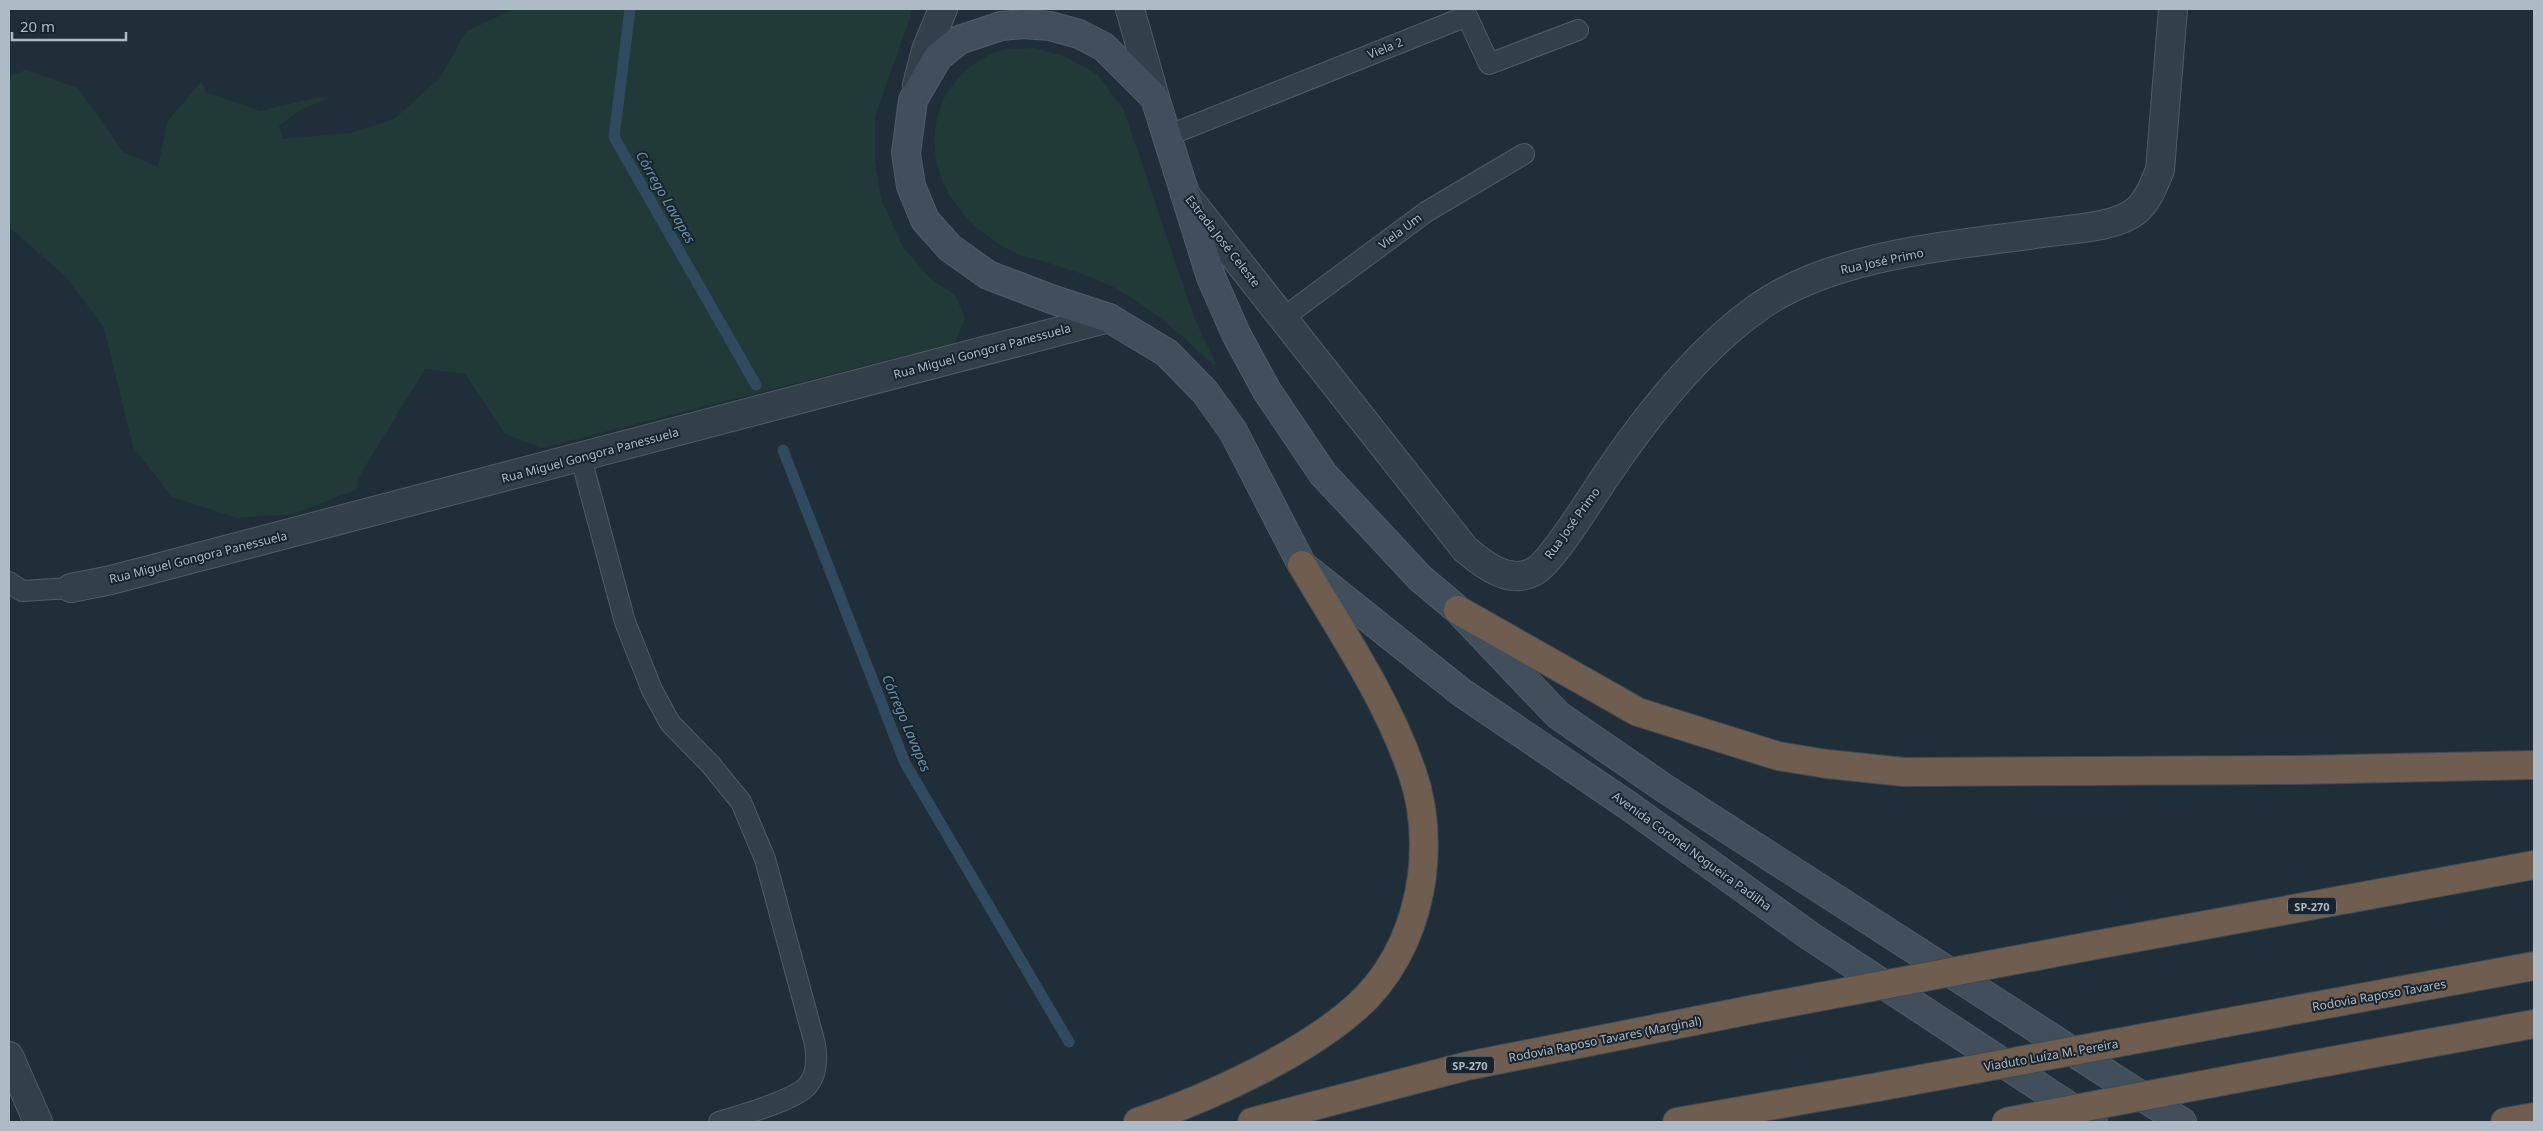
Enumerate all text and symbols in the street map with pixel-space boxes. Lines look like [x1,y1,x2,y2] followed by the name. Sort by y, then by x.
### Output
[12,10,126,42] scale bar
[20,16,55,36] text: 20 m
[1365,33,1405,63] street label: Viela 2
[632,147,700,247] water label: Córrego Lavapes
[1182,191,1265,291] street label: Estrada José Celeste
[1375,209,1425,253] street label: Viela Um
[1839,244,1925,278] street label: Rua José Primo
[892,319,1072,383] street label: Rua Miguel Gongora Panessuela
[500,423,680,487] street label: Rua Miguel Gongora Panessuela
[1540,484,1604,562] street label: Rua José Primo
[107,527,289,587] street label: Rua Miguel Gongora Panessuela
[878,671,936,775] water label: Córrego Lavapes
[1609,787,1775,915] street label: Avenida Coronel Nogueira Padilha
[2288,898,2336,914] road number: SP-270
[2311,975,2448,1015] street label: Rodovia Raposo Tavares
[1507,1012,1703,1066] street label: Rodovia Raposo Tavares (Marginal)
[1983,1035,2119,1075] street label: Viaduto Luíza M. Pereira
[1446,1056,1494,1074] road number: SP-270

